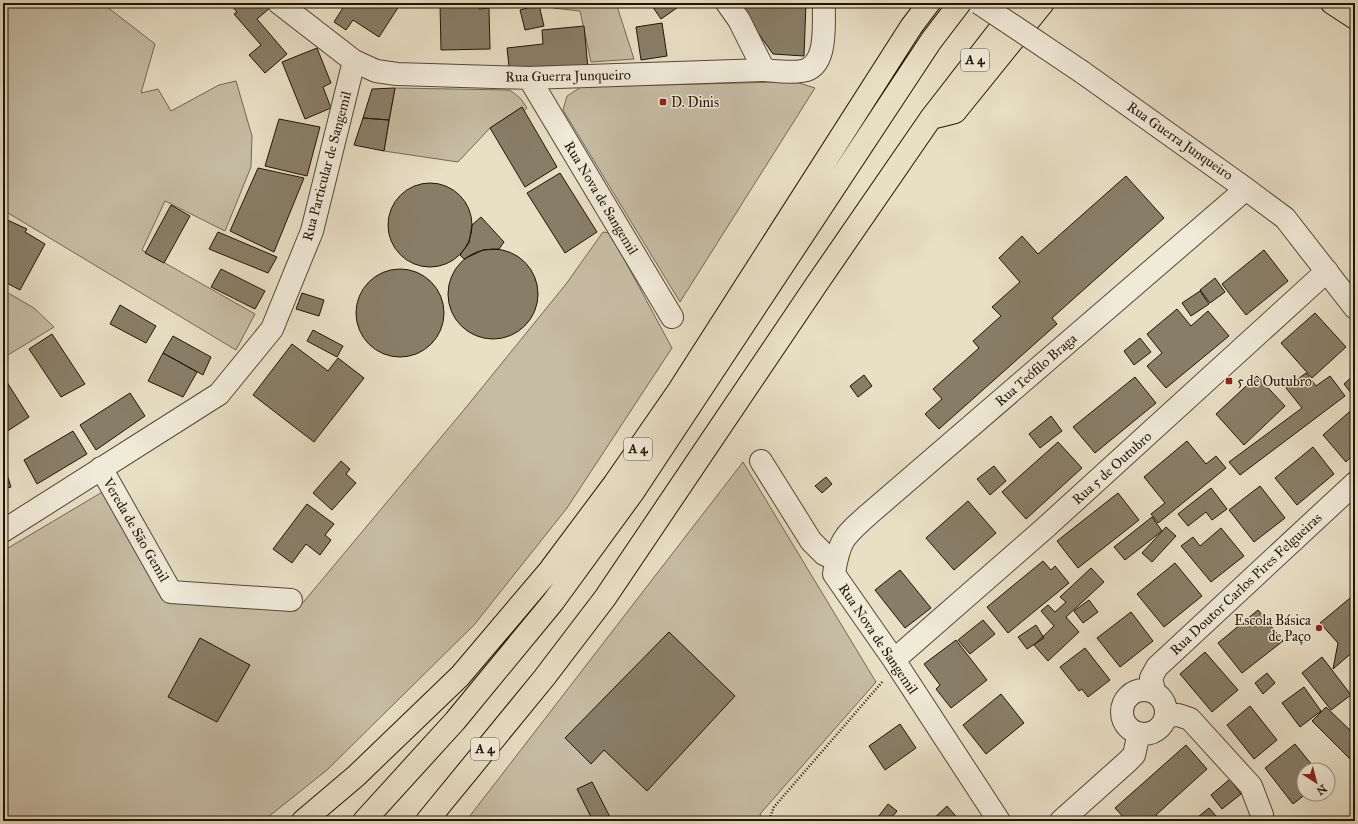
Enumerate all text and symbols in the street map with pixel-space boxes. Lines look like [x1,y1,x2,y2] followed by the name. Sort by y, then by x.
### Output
[961,49,989,71] road number: A 4
[505,66,631,87] street label: Rua Guerra Junqueiro
[299,89,355,243] street label: Rua Particular de Sangemil
[671,94,719,111] place label: D. Dinis
[658,97,668,107] marker: D. Dinis
[1123,98,1236,185] street label: Rua Guerra Junqueiro
[560,138,642,258] street label: Rua Nova de Sangemil
[992,330,1080,410] street label: Rua Teófilo Braga
[1237,373,1312,390] place label: 5 de Outubro
[1224,376,1234,386] marker: 5 de Outubro
[1069,428,1155,508] street label: Rua 5 de Outubro
[624,438,652,460] road number: A 4
[99,474,173,585] street label: Vereda de São Gemil
[1167,509,1325,659] street label: Rua Doutor Carlos Pires Felgueiras
[835,581,921,698] street label: Rua Nova de Sangemil
[1234,612,1311,645] place label: Escola Básica de Paço
[1314,623,1324,633] marker: Escola Básica de Paço
[471,738,499,760] road number: A 4
[1296,762,1336,802] north arrow
[1313,782,1329,798] text: N

